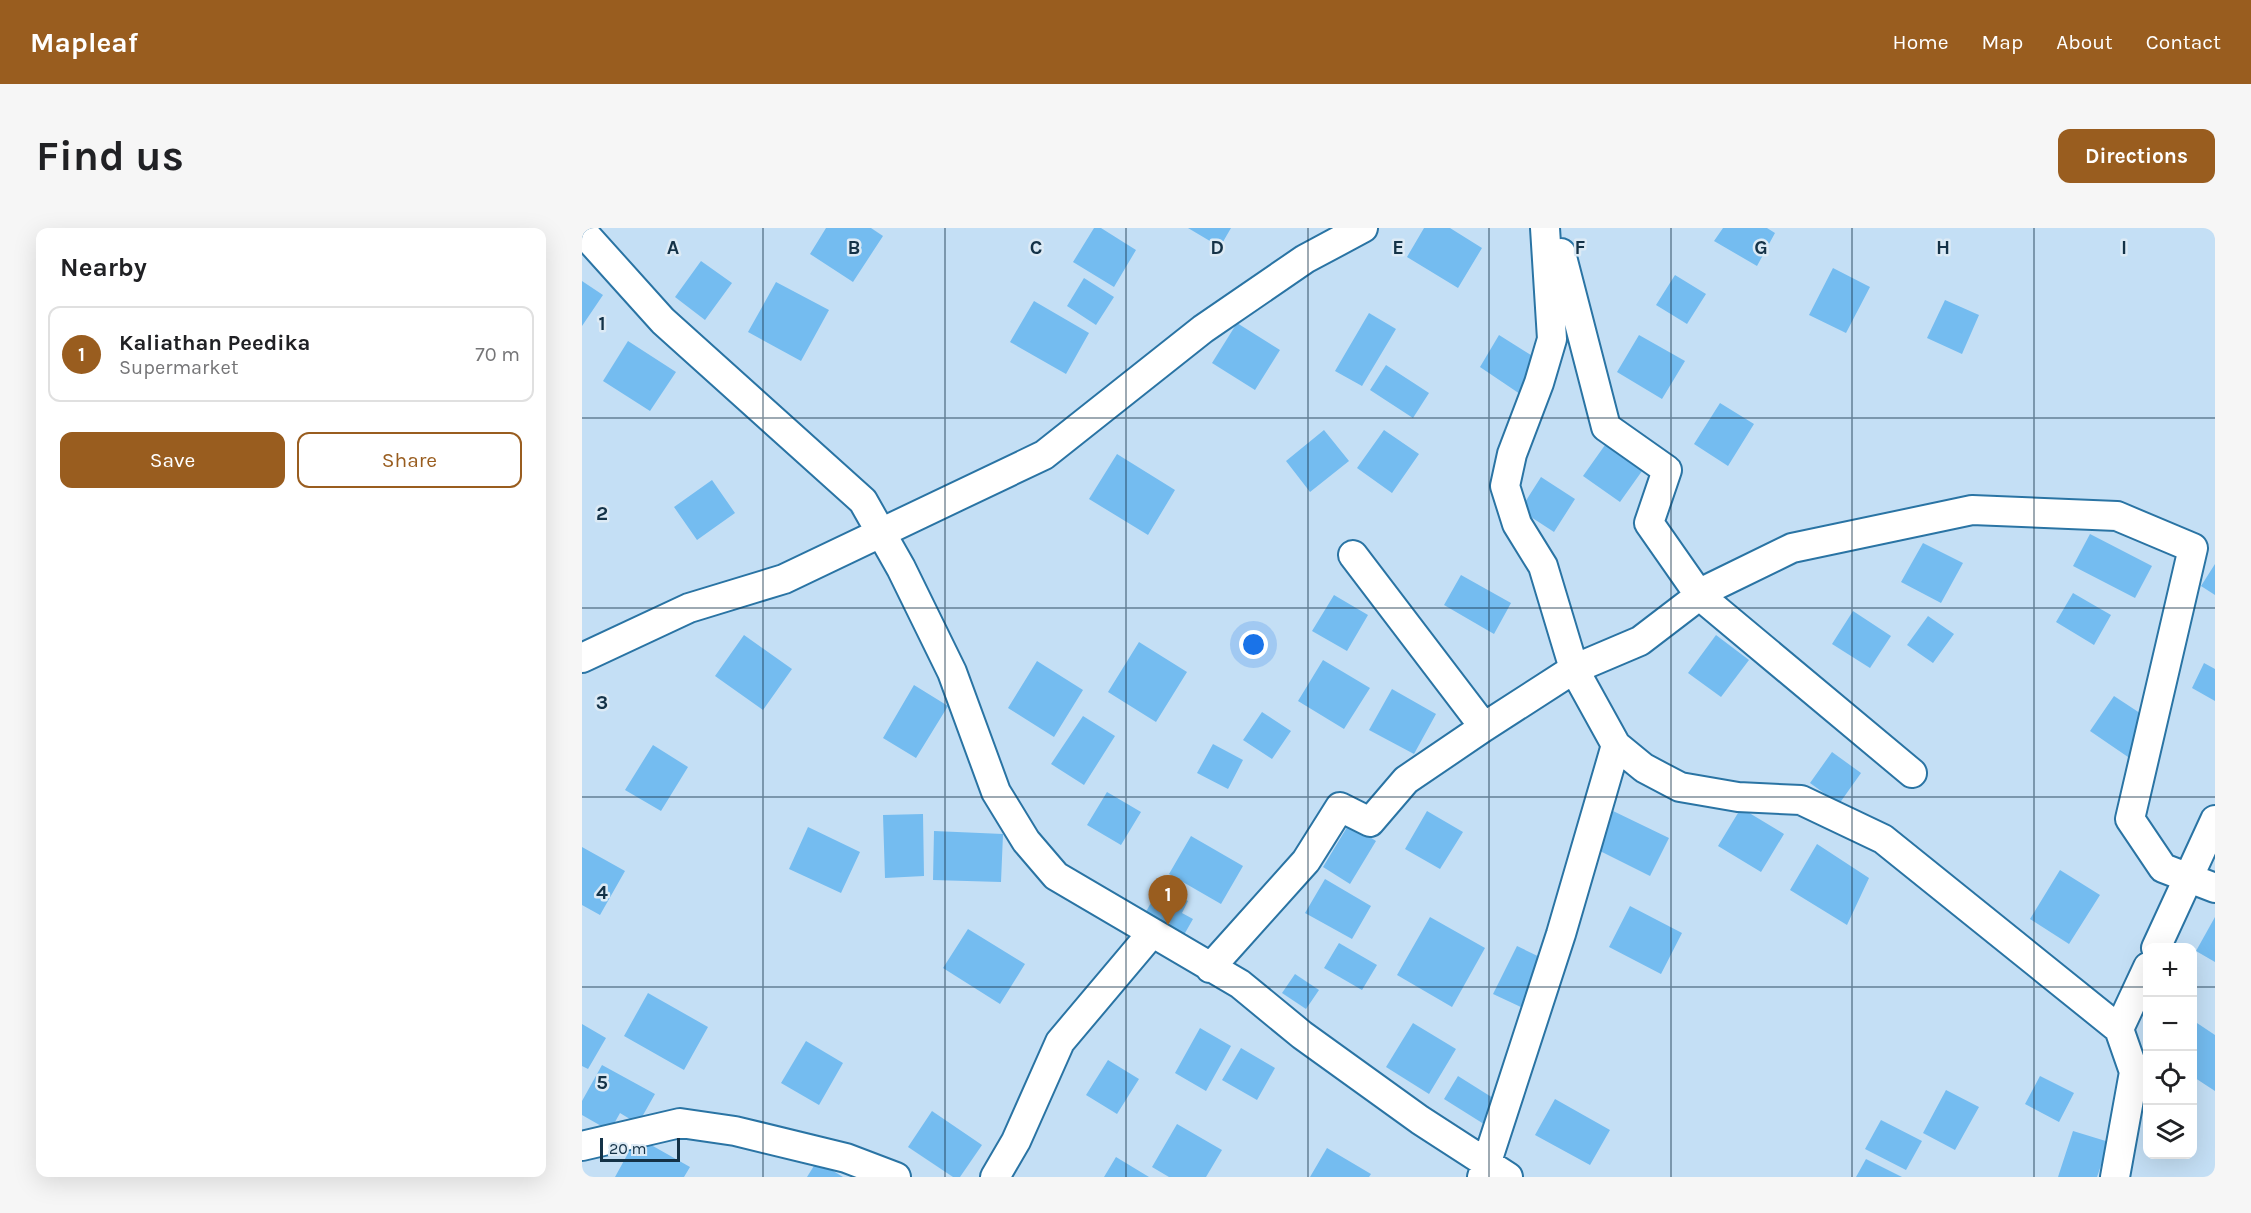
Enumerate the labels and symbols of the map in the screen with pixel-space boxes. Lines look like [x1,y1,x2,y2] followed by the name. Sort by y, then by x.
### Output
[667,236,680,259] text: A
[848,236,860,259] text: B
[1030,236,1042,259] text: C
[1210,236,1224,259] text: D
[1392,236,1404,259] text: E
[1575,236,1586,259] text: F
[1754,236,1768,259] text: G
[1936,236,1950,259] text: H
[2121,236,2127,259] text: I
[598,312,606,335] text: 1
[596,502,608,525] text: 2
[1239,630,1268,659] your location
[596,691,608,714] text: 3
[1148,876,1188,925] pin: 1
[596,881,608,904] text: 4
[596,1071,608,1094] text: 5
[600,1135,680,1162] scale bar

